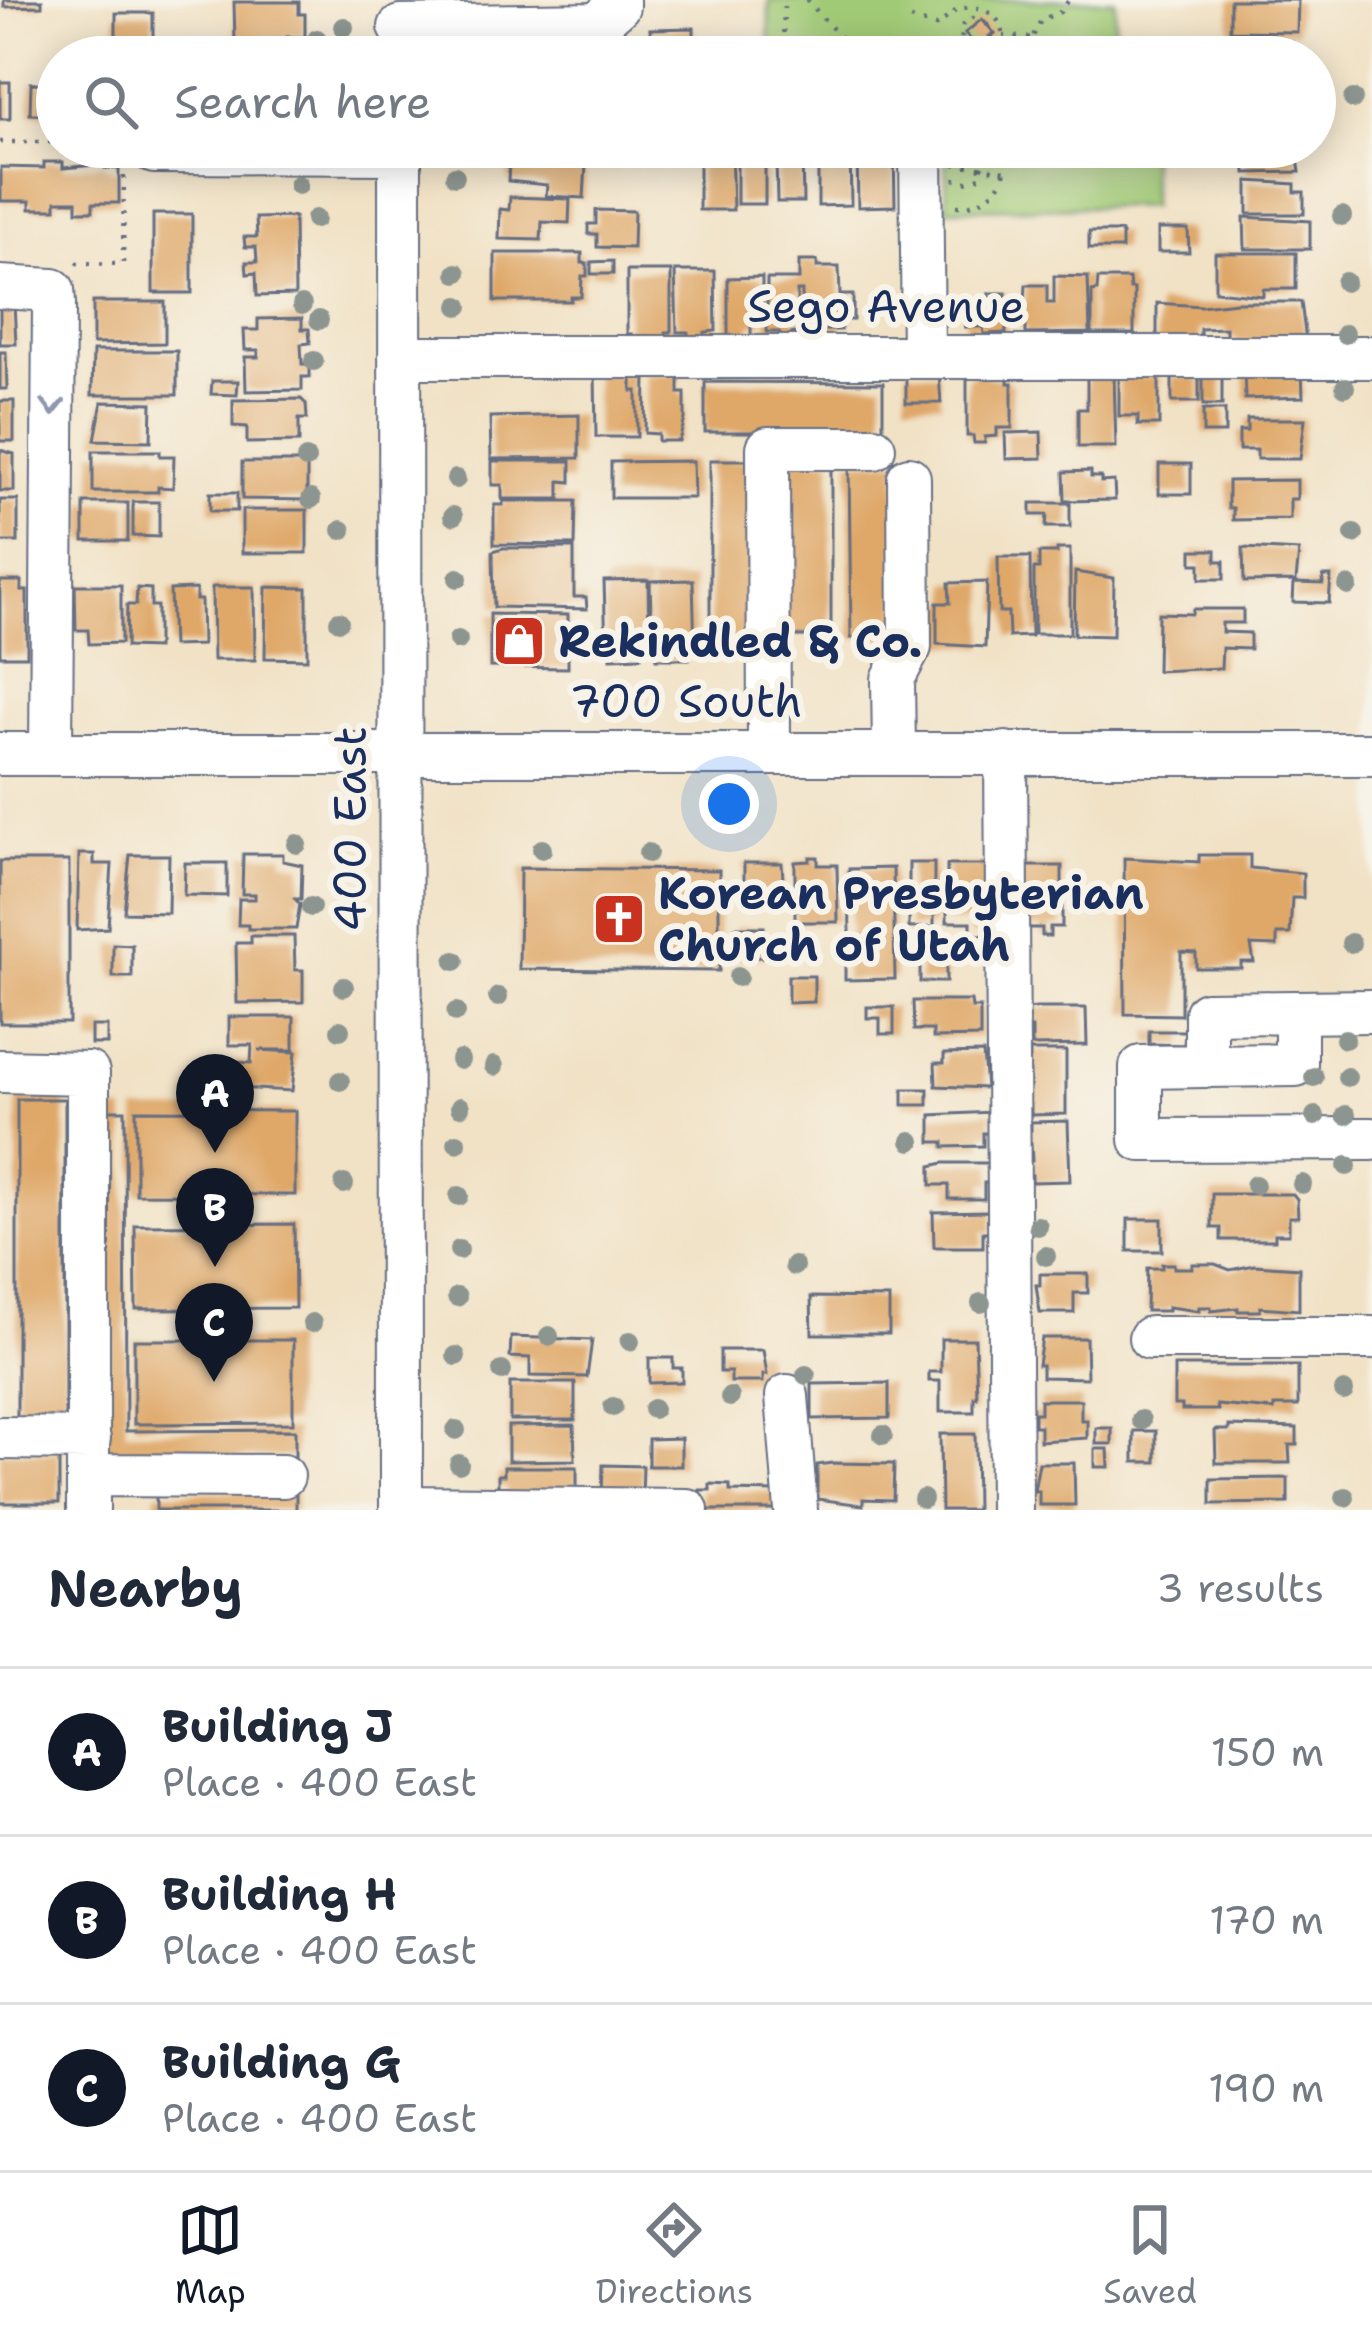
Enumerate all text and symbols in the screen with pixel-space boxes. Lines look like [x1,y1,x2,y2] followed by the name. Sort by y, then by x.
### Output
[36,36,1336,168] search box
[78,69,144,135] icon: search
[174,72,431,132] text: Search here
[747,276,1025,336] street label: Sego Avenue
[40,399,66,417] one-way arrow
[558,611,923,671] place label: Rekindled & Co.
[491,613,547,669] shop icon: Rekindled & Co.
[570,671,802,731] street label: 700 South
[320,726,380,932] street label: 400 East
[699,774,759,834] your location
[658,863,1144,975] place label: Korean Presbyterian Church of Utah
[591,891,647,947] church icon: Korean Presbyterian Church of Utah
[176,1054,254,1153] pin: A
[176,1168,254,1267] pin: B
[175,1283,253,1382] pin: C
[48,1554,243,1622] text: Nearby
[1157,1562,1324,1614] text: 3 results
[162,1696,393,1756] text: Building J
[72,1726,102,1778] text: A
[1211,1726,1324,1778] text: 150 m
[162,1756,477,1808] text: Place · 400 East
[162,1864,397,1924] text: Building H
[75,1894,99,1946] text: B
[1209,1894,1324,1946] text: 170 m
[162,1924,477,1976] text: Place · 400 East
[162,2032,401,2092] text: Building G
[75,2062,99,2114] text: C
[1208,2062,1324,2114] text: 190 m
[162,2092,477,2144] text: Place · 400 East
[175,2197,246,2314] tab: Map
[596,2197,753,2314] tab: Directions
[1103,2197,1197,2314] tab: Saved

